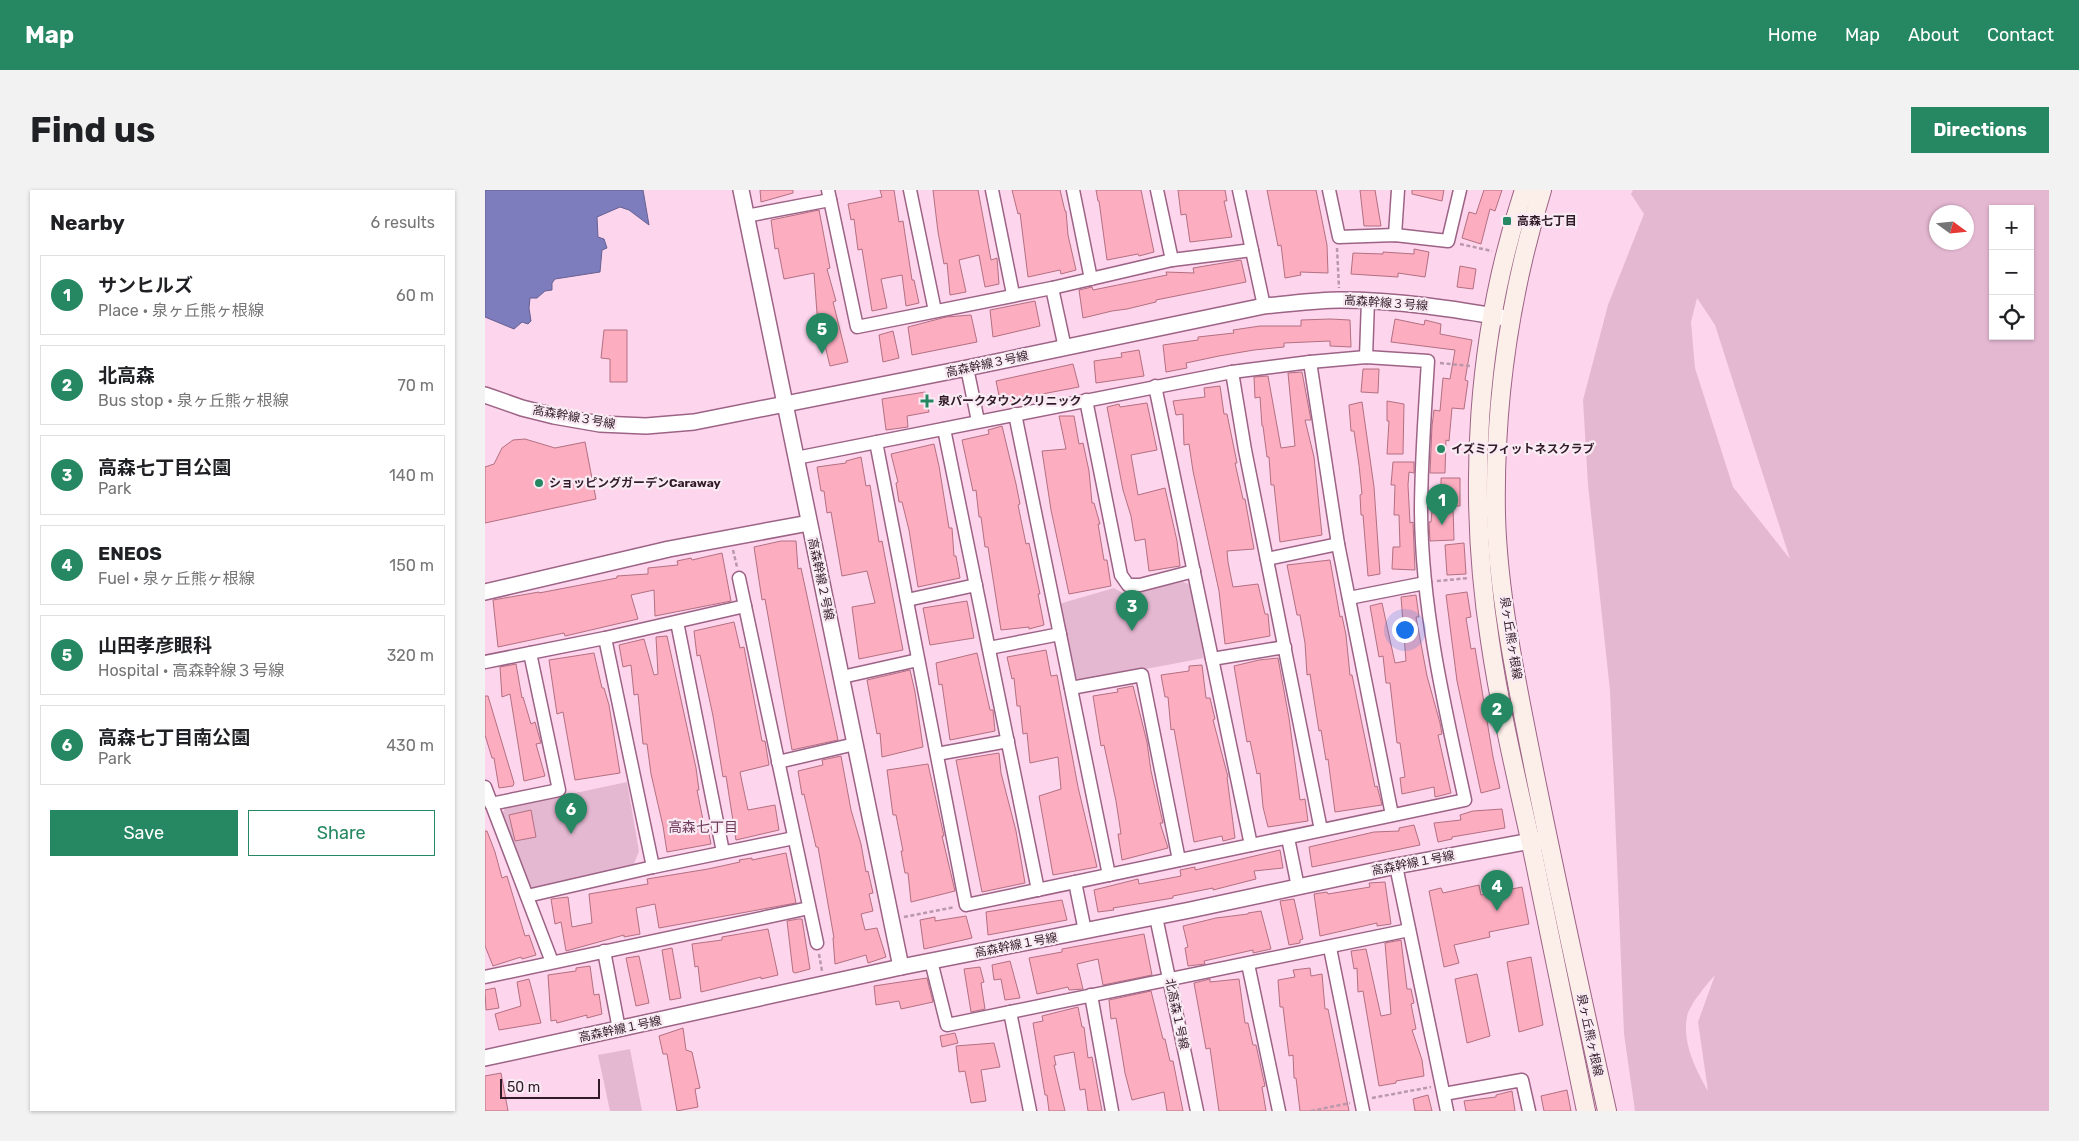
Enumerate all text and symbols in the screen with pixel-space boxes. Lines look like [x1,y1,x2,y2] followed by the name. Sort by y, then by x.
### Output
[25,21,74,49] text: Map
[1768,24,1817,46] text: Home
[1845,24,1880,46] text: Map
[1908,24,1959,46] text: About
[1987,24,2054,46] text: Contact
[1911,107,2049,153] button: Directions
[30,109,155,151] text: Find us
[1929,205,1974,250] north arrow
[1989,205,2034,340] map controls
[1989,205,2034,250] button: +
[50,210,125,235] text: Nearby
[370,213,435,232] text: 6 results
[1517,214,1577,228] place label: 高森七丁目
[1501,215,1513,227] marker: 高森七丁目
[1989,250,2034,295] button: −
[98,274,193,297] text: サンヒルズ
[63,286,71,305] text: 1
[396,286,434,305] text: 60 m
[1344,293,1428,313] street label: 高森幹線３号線
[1989,295,2034,340] button: locate
[98,301,264,320] text: Place · 泉ヶ丘熊ヶ根線
[806,313,838,354] pin: 5
[944,348,1030,380] street label: 高森幹線３号線
[98,364,155,387] text: 北高森
[62,376,72,395] text: 2
[397,376,434,395] text: 70 m
[98,391,289,410] text: Bus stop · 泉ヶ丘熊ヶ根線
[920,394,934,408] marker: 泉パークタウンクリニック
[938,394,1082,408] place label: 泉パークタウンクリニック
[531,403,617,431] street label: 高森幹線３号線
[1451,442,1594,456] place label: イズミフィットネスクラブ
[1435,443,1447,455] marker: イズミフィットネスクラブ
[98,456,231,479] text: 高森七丁目公園
[62,466,72,485] text: 3
[389,466,434,485] text: 140 m
[549,476,721,490] place label: ショッピングガーデンCaraway
[533,477,545,489] marker: ショッピングガーデンCaraway
[98,479,131,498] text: Park
[1426,484,1458,525] pin: 1
[805,536,837,622] street label: 高森幹線２号線
[98,542,162,565] text: ENEOS
[62,556,72,575] text: 4
[389,556,434,575] text: 150 m
[98,569,255,588] text: Fuel · 泉ヶ丘熊ヶ根線
[1116,590,1148,631] pin: 3
[1498,595,1524,681] street label: 泉ヶ丘熊ヶ根線
[1392,617,1418,643] your location
[98,634,212,657] text: 山田孝彦眼科
[62,646,72,665] text: 5
[387,646,434,665] text: 320 m
[98,661,284,680] text: Hospital · 高森幹線３号線
[1481,693,1513,734] pin: 2
[98,726,250,749] text: 高森七丁目南公園
[62,736,72,755] text: 6
[386,736,434,755] text: 430 m
[98,749,131,768] text: Park
[555,793,587,834] pin: 6
[50,810,238,856] button: Save
[248,810,435,856] button: Share
[668,819,738,836] district label: 高森七丁目
[1370,848,1456,878] street label: 高森幹線１号線
[1481,870,1513,911] pin: 4
[973,930,1059,960] street label: 高森幹線１号線
[1163,977,1191,1051] street label: 北高森１号線
[1574,992,1606,1078] street label: 泉ヶ丘熊ヶ根線
[577,1013,663,1045] street label: 高森幹線１号線
[500,1076,600,1099] scale bar
[507,1079,540,1096] text: 50 m

